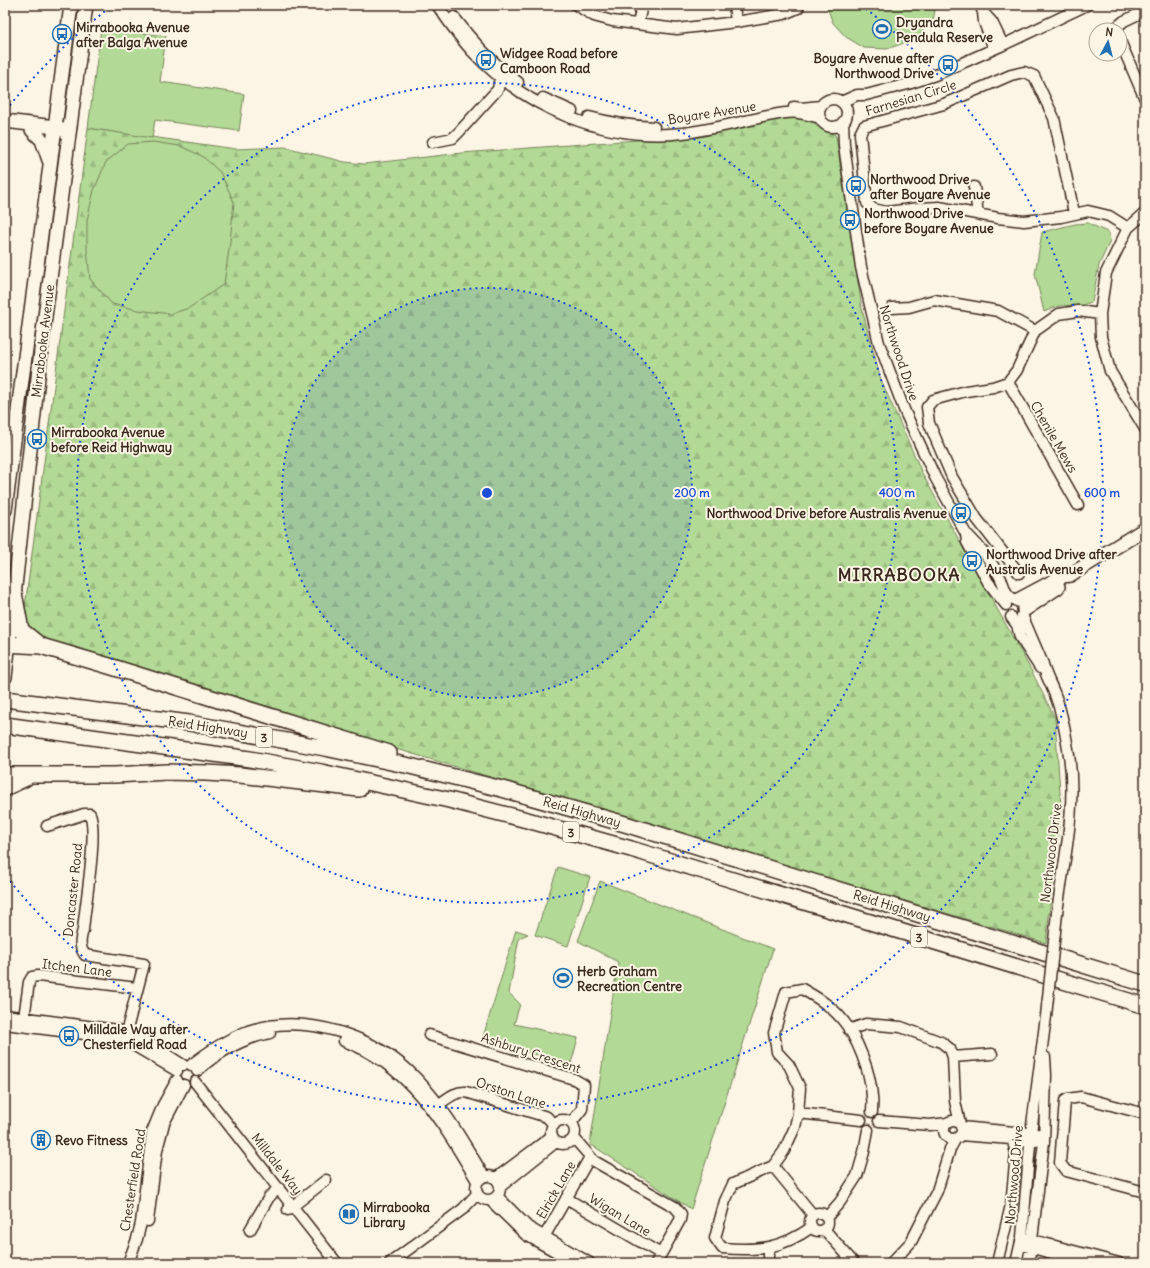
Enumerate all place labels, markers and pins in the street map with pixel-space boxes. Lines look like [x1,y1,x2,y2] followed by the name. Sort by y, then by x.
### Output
[896,14,993,46] place label: Dryandra Pendula Reserve
[871,18,893,40] sports icon: Dryandra Pendula Reserve
[76,19,190,51] place label: Mirrabooka Avenue after Balga Avenue
[51,23,73,45] bus stop icon: Mirrabooka Avenue after Balga Avenue
[500,45,618,77] place label: Widgee Road before Camboon Road
[475,49,497,71] bus stop icon: Widgee Road before Camboon Road
[813,50,935,82] place label: Boyare Avenue after Northwood Drive
[937,54,959,76] bus stop icon: Boyare Avenue after Northwood Drive
[870,171,991,203] place label: Northwood Drive after Boyare Avenue
[845,175,867,197] bus stop icon: Northwood Drive after Boyare Avenue
[864,205,994,237] place label: Northwood Drive before Boyare Avenue
[839,209,861,231] bus stop icon: Northwood Drive before Boyare Avenue
[51,424,172,456] place label: Mirrabooka Avenue before Reid Highway
[26,428,48,450] bus stop icon: Mirrabooka Avenue before Reid Highway
[480,486,494,500] centre of rings
[950,502,972,524] bus stop icon: Northwood Drive before Australis Avenue
[706,505,947,522] place label: Northwood Drive before Australis Avenue
[986,546,1118,578] place label: Northwood Drive after Australis Avenue
[961,550,983,572] bus stop icon: Northwood Drive after Australis Avenue
[577,963,682,995] place label: Herb Graham Recreation Centre
[552,967,574,989] sports icon: Herb Graham Recreation Centre
[83,1021,188,1053] place label: Milldale Way after Chesterfield Road
[58,1025,80,1047] bus stop icon: Milldale Way after Chesterfield Road
[30,1129,52,1151] building icon: Revo Fitness
[55,1132,128,1149] place label: Revo Fitness
[363,1199,431,1231] place label: Mirrabooka Library
[338,1203,360,1225] library icon: Mirrabooka Library

